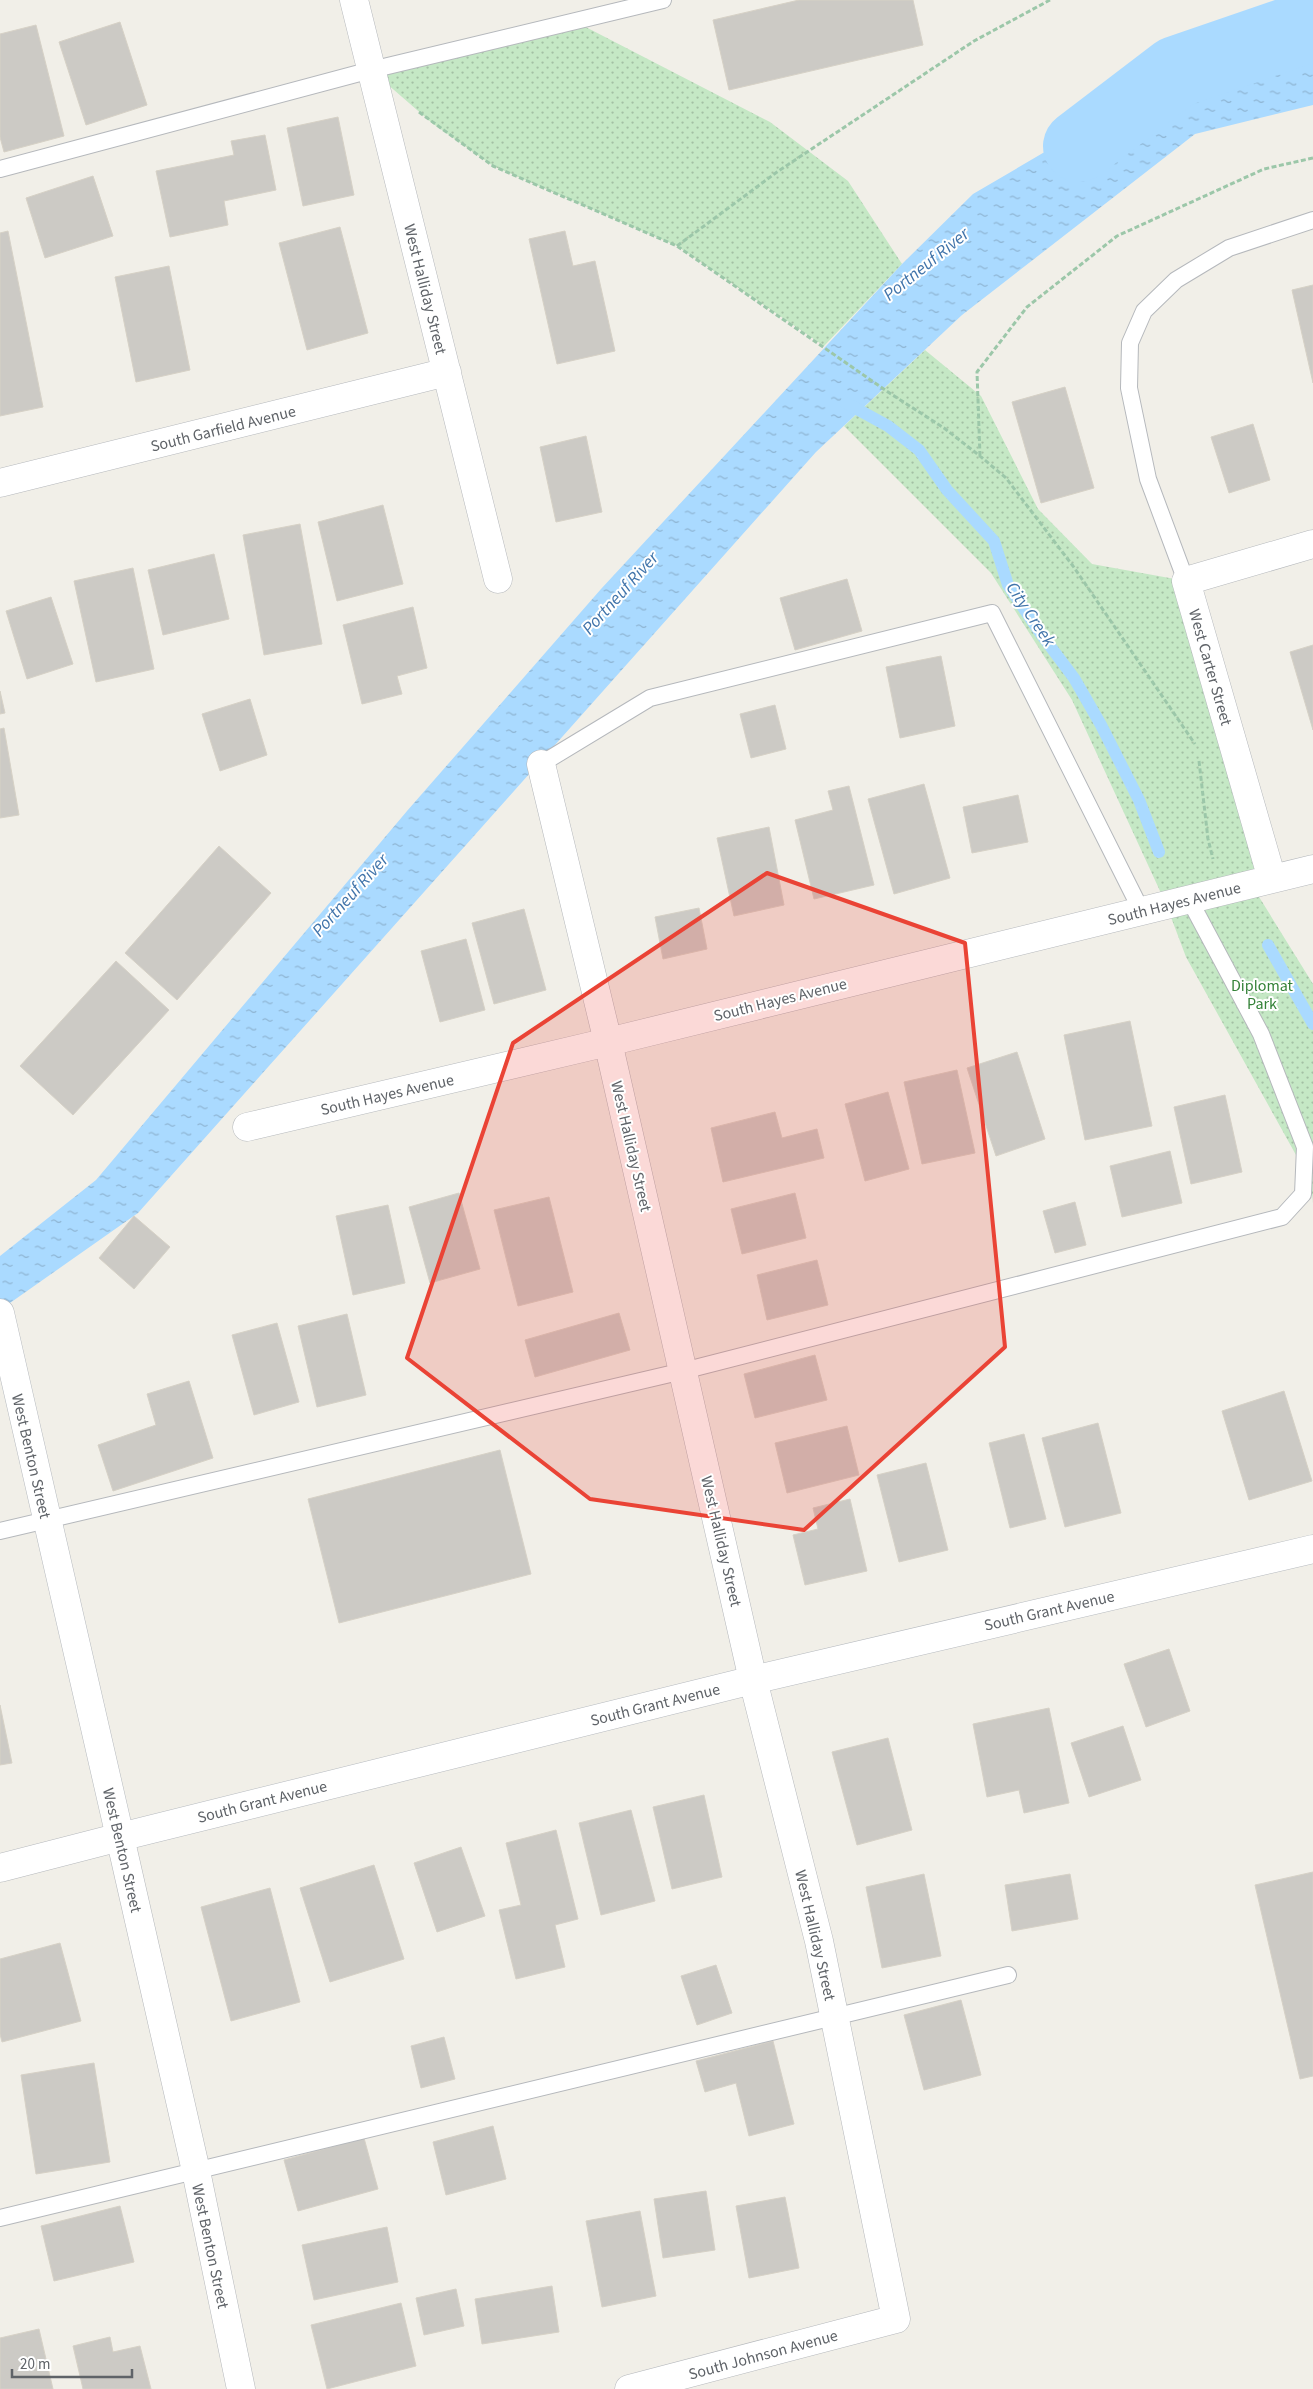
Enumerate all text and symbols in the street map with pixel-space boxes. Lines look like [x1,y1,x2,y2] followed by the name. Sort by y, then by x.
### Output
[878,221,975,307] water label: Portneuf River
[398,222,452,357] street label: West Halliday Street
[148,400,298,458] street label: South Garfield Avenue
[576,546,665,640] water label: Portneuf River
[1000,577,1062,652] water label: City Creek
[1183,606,1237,729] street label: West Carter Street
[306,848,395,942] water label: Portneuf River
[1105,877,1243,931] street label: South Hayes Avenue
[711,973,849,1027] street label: South Hayes Avenue
[1231,975,1294,1015] park label: Diplomat Park
[318,1069,456,1121] street label: South Hayes Avenue
[605,1079,657,1214] street label: West Halliday Street
[6,1392,56,1521] street label: West Benton Street
[695,1474,747,1609] street label: West Halliday Street
[982,1585,1117,1637] street label: South Grant Avenue
[588,1678,722,1732] street label: South Grant Avenue
[195,1775,329,1829] street label: South Grant Avenue
[97,1786,147,1915] street label: West Benton Street
[789,1868,841,2003] street label: West Halliday Street
[186,2182,234,2311] street label: West Benton Street
[686,2324,840,2385] street label: South Johnson Avenue
[12,2346,132,2378] scale bar
[20,2354,50,2375] text: 20 m

